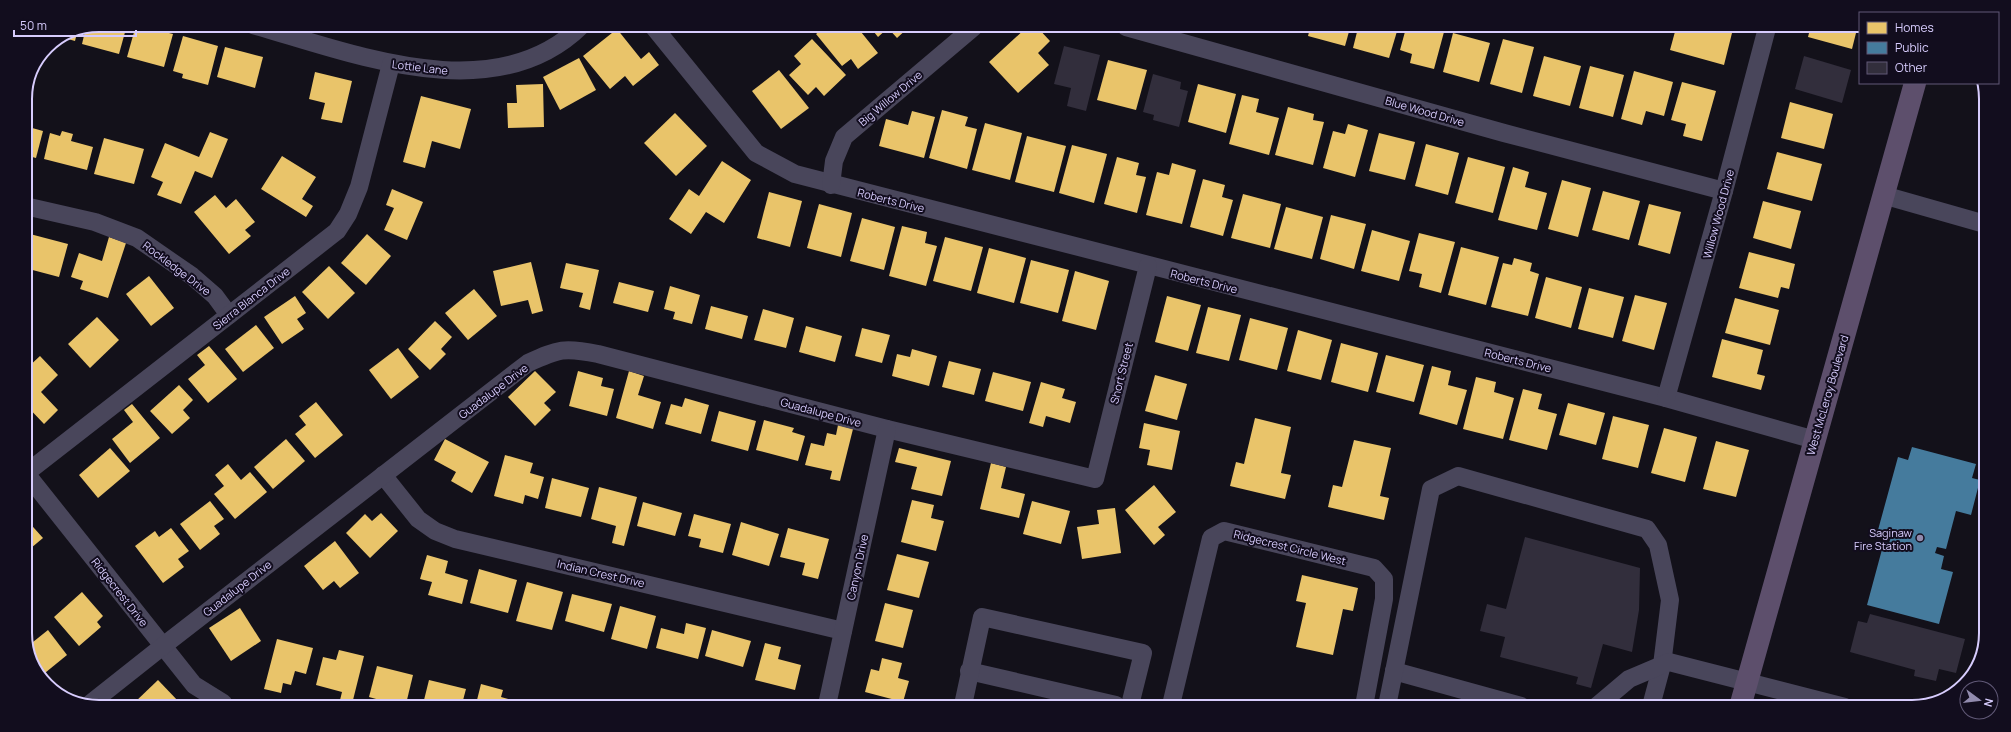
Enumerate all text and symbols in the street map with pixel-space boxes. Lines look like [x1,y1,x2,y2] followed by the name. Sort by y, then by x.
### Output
[14,12,136,38] scale bar
[1859,12,1999,84] legend
[20,17,47,34] text: 50 m
[1895,19,1934,36] text: Homes
[1895,39,1929,56] text: Public
[391,56,449,78] street label: Lottie Lane
[1895,59,1928,76] text: Other
[855,67,925,129] street label: Big Willow Drive
[1384,93,1467,130] street label: Blue Wood Drive
[1699,167,1737,260] street label: Willow Wood Drive
[856,184,927,216] street label: Roberts Drive
[140,238,214,299] street label: Rockledge Drive
[209,263,293,333] street label: Sierra Blanca Drive
[1169,265,1240,297] street label: Roberts Drive
[1803,333,1851,457] street label: West McLeroy Boulevard
[1106,341,1136,405] street label: Short Street
[1483,344,1554,376] street label: Roberts Drive
[455,360,531,422] street label: Guadalupe Drive
[779,394,864,430] street label: Guadalupe Drive
[1854,525,1913,553] place label: Saginaw Fire Station
[1232,526,1348,568] street label: Ridgecrest Circle West
[843,532,871,601] street label: Canyon Drive
[1915,533,1925,543] marker: Saginaw Fire Station
[88,555,152,630] street label: Ridgecrest Drive
[200,556,275,619] street label: Guadalupe Drive
[556,556,647,590] street label: Indian Crest Drive
[1959,680,1999,720] north arrow
[1981,697,1997,709] text: N

